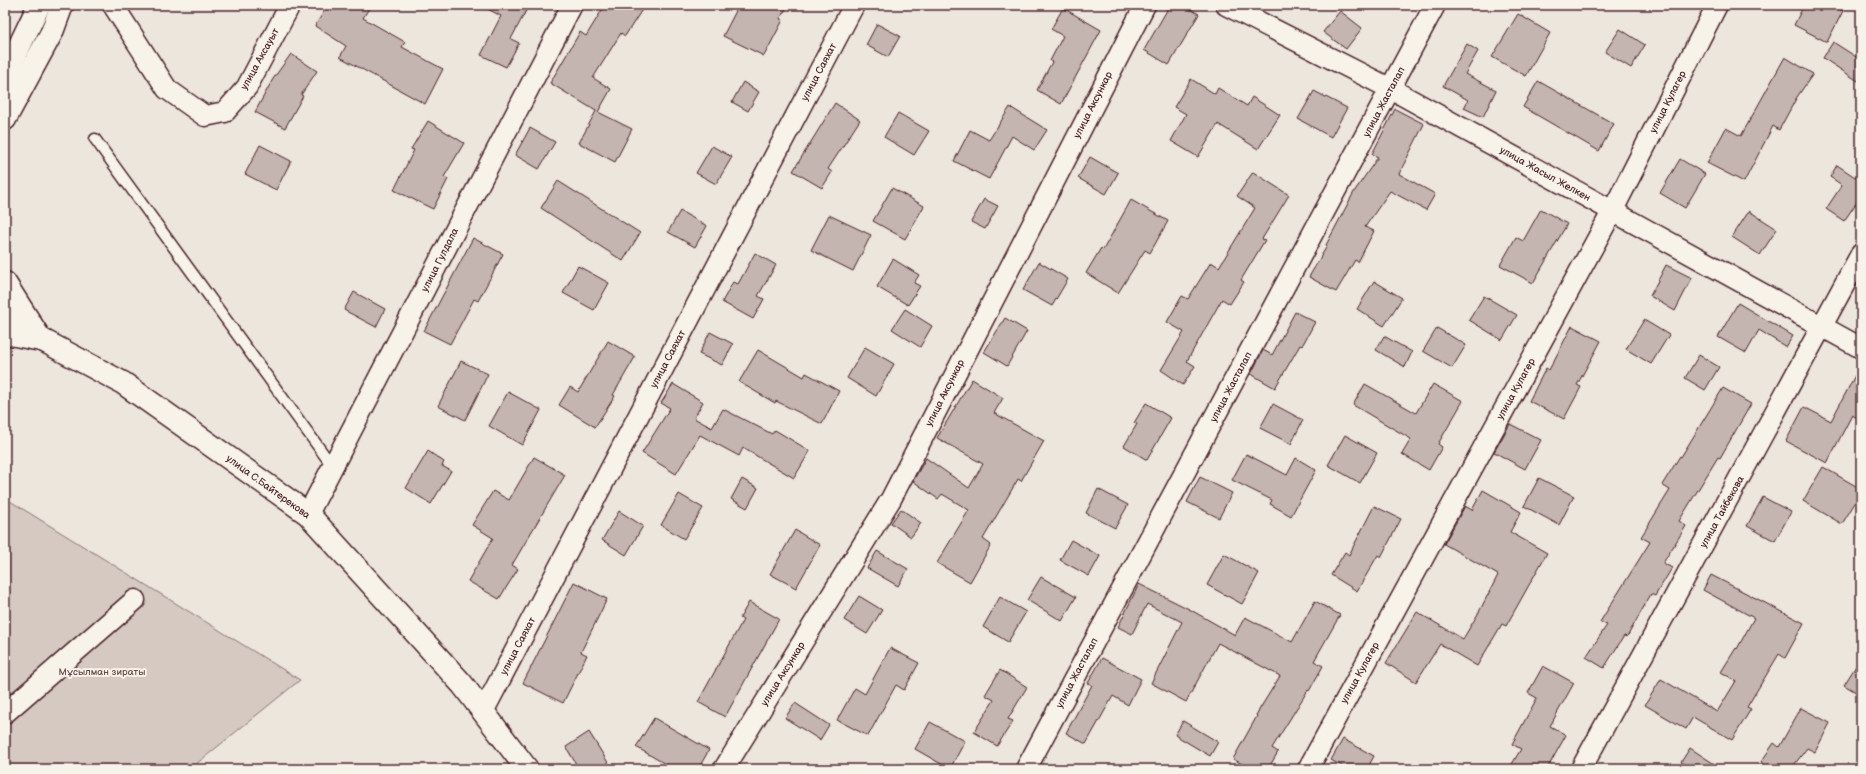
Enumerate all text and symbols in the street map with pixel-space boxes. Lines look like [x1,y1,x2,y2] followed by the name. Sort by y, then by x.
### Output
[238,26,282,92] street label: улица Аксауыт
[799,41,839,103] street label: улица Саяхат
[1360,65,1408,139] street label: улица Жасталап
[1071,69,1115,140] street label: улица Аксункар
[1647,69,1689,135] street label: улица Кулагер
[1497,144,1593,204] street label: улица Жасыл Желкен
[419,226,461,294] street label: улица Гулдала
[648,328,688,390] street label: улица Саяхат
[1207,350,1255,424] street label: улица Жасталап
[1494,356,1538,422] street label: улица Кулагер
[923,357,967,428] street label: улица Аксункар
[224,453,312,521] street label: улица С.Байтерекова
[1697,474,1747,550] street label: улица Тайбекова
[498,615,538,677] street label: улица Саяхат
[1053,636,1101,710] street label: улица Жасталап
[758,639,808,708] street label: улица Аксункар
[1338,640,1382,706] street label: улица Кулагер
[59,666,145,678] park label: Мұсылман зираты

